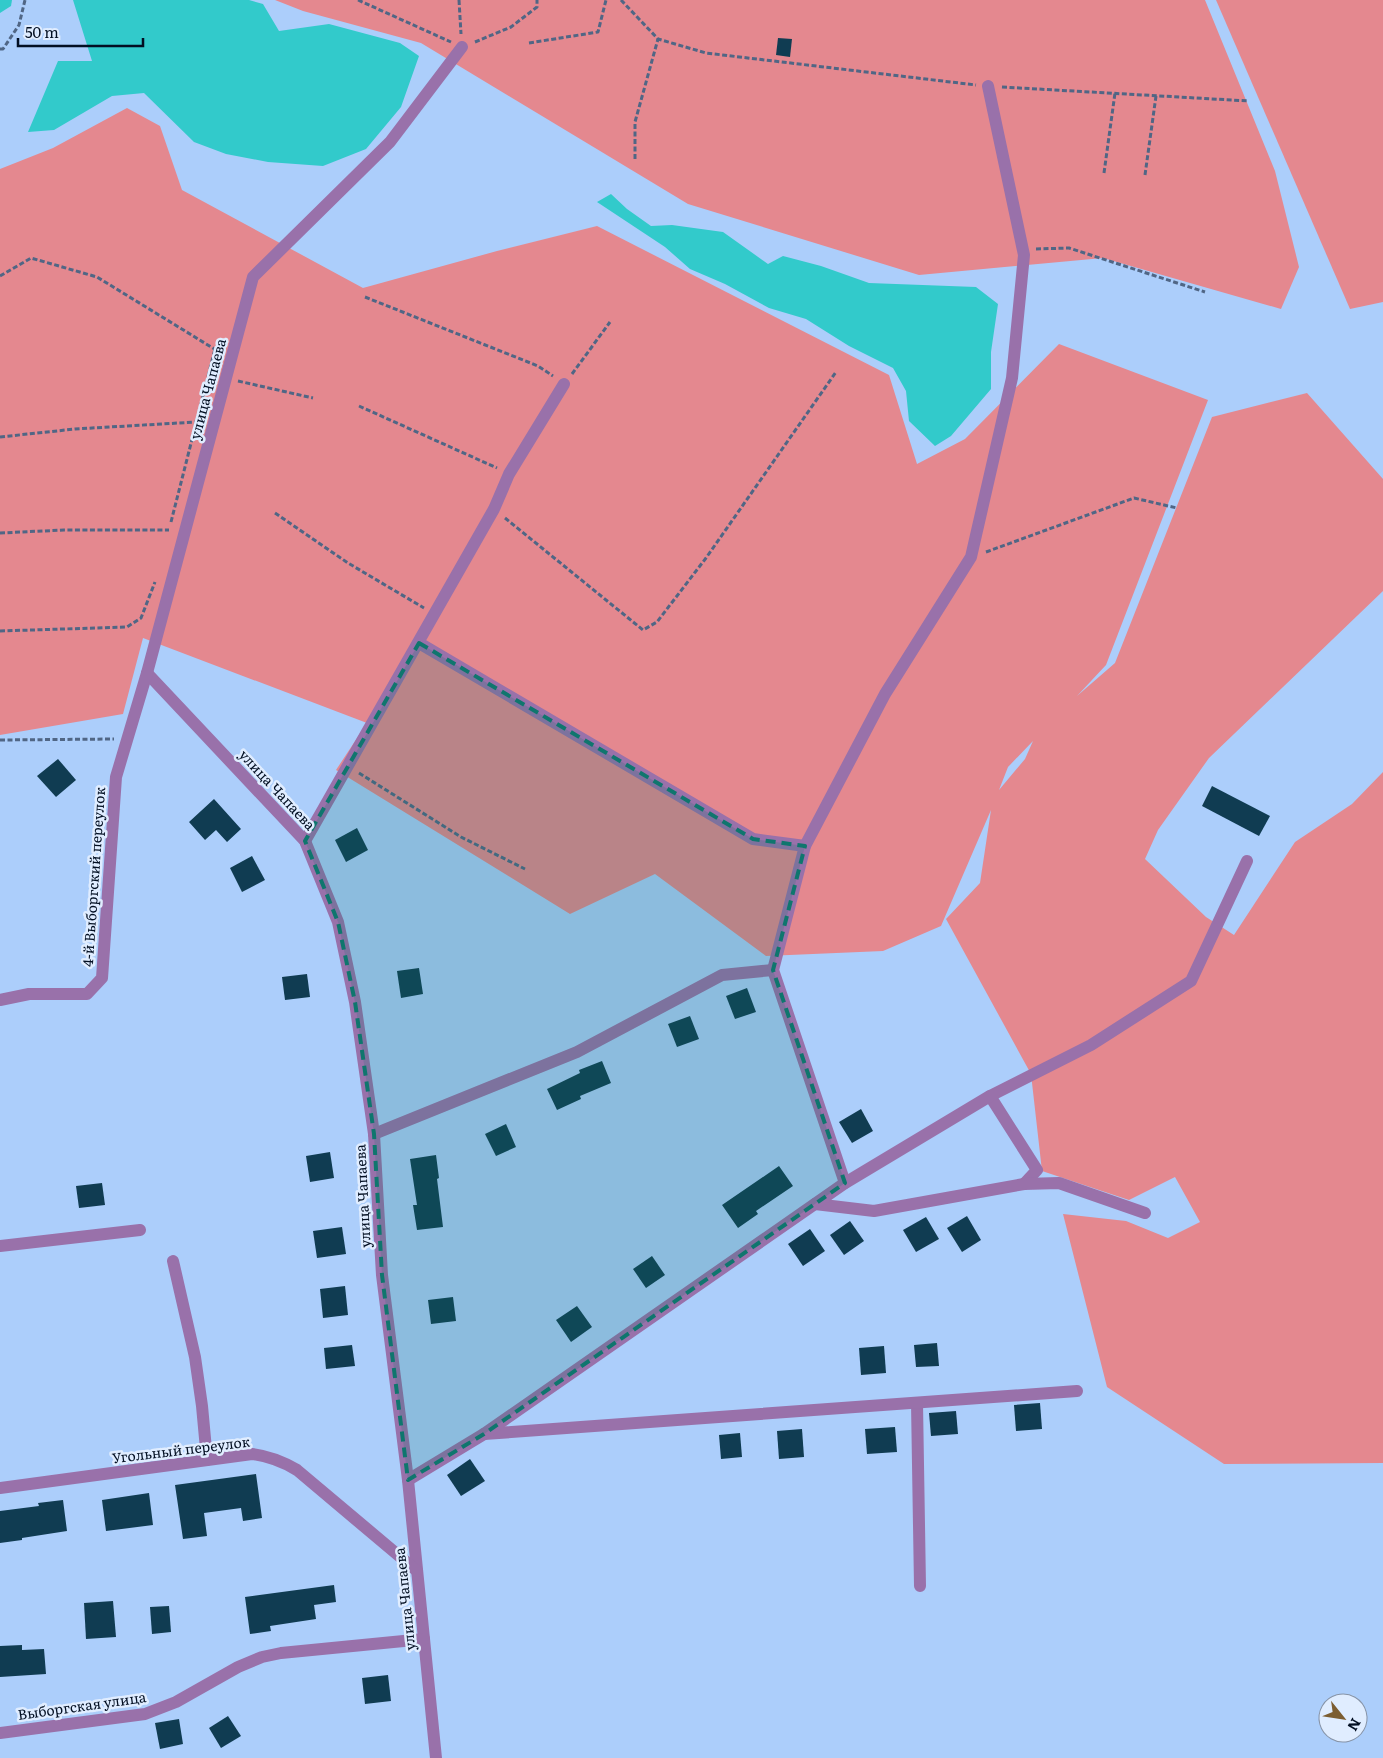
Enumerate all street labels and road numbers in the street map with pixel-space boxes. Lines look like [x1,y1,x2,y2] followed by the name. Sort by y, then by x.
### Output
[184,336,230,441] street label: улица Чапаева
[235,745,321,834] street label: улица Чапаева
[77,786,109,967] street label: 4-й Выборгский переулок
[349,1143,375,1248] street label: улица Чапаева
[111,1431,252,1467] street label: Угольный переулок
[389,1546,419,1652] street label: улица Чапаева
[16,1686,148,1724] street label: Выборгская улица

